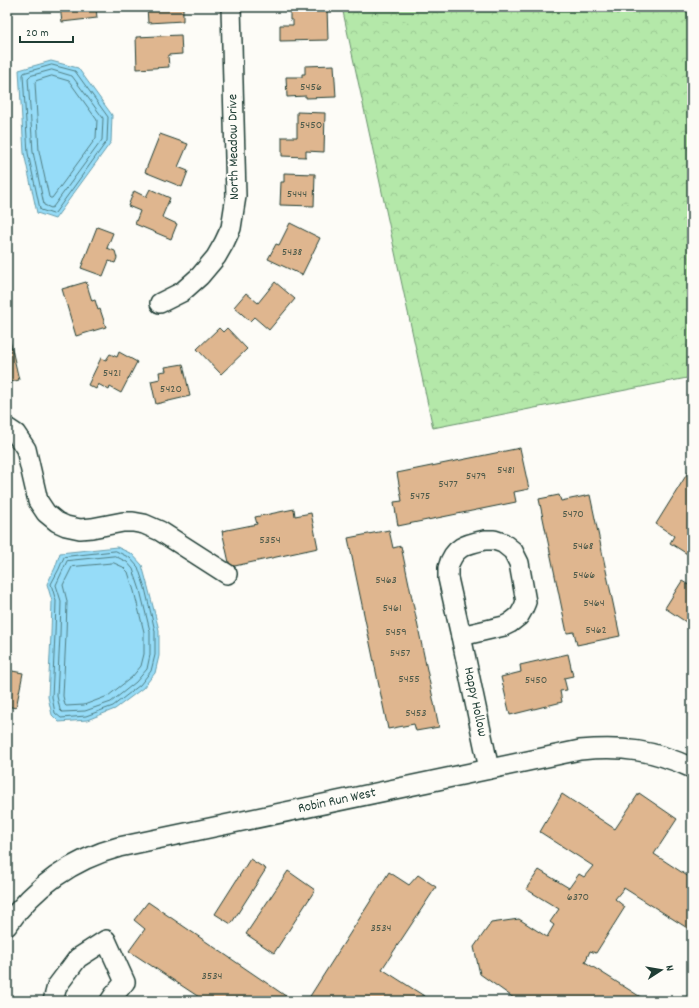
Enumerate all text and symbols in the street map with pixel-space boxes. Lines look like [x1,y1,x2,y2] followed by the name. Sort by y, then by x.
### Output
[20,18,73,44] scale bar
[26,25,49,42] text: 20 m
[300,79,322,96] house number: 5456
[223,94,245,200] street label: North Meadow Drive
[300,117,322,134] house number: 5450
[287,186,307,203] house number: 5444
[282,244,303,261] house number: 5438
[103,365,121,382] house number: 5421
[160,381,182,398] house number: 5420
[497,462,515,479] house number: 5481
[466,468,486,485] house number: 5479
[438,476,458,493] house number: 5477
[410,488,430,505] house number: 5475
[562,506,584,523] house number: 5470
[259,532,281,549] house number: 5354
[572,538,594,555] house number: 5468
[573,567,595,584] house number: 5466
[375,572,397,589] house number: 5463
[583,595,605,612] house number: 5464
[382,600,402,617] house number: 5461
[585,622,607,639] house number: 5462
[385,624,407,641] house number: 5459
[390,645,411,662] house number: 5457
[458,665,492,739] street label: Happy Hollow
[398,671,420,688] house number: 5455
[525,672,547,689] house number: 5450
[405,705,427,722] house number: 5453
[296,783,378,819] street label: Robin Run West
[567,889,589,906] house number: 6370
[370,920,392,937] house number: 3534
[641,950,681,990] north arrow
[660,964,677,973] text: N
[201,968,223,985] house number: 3534

